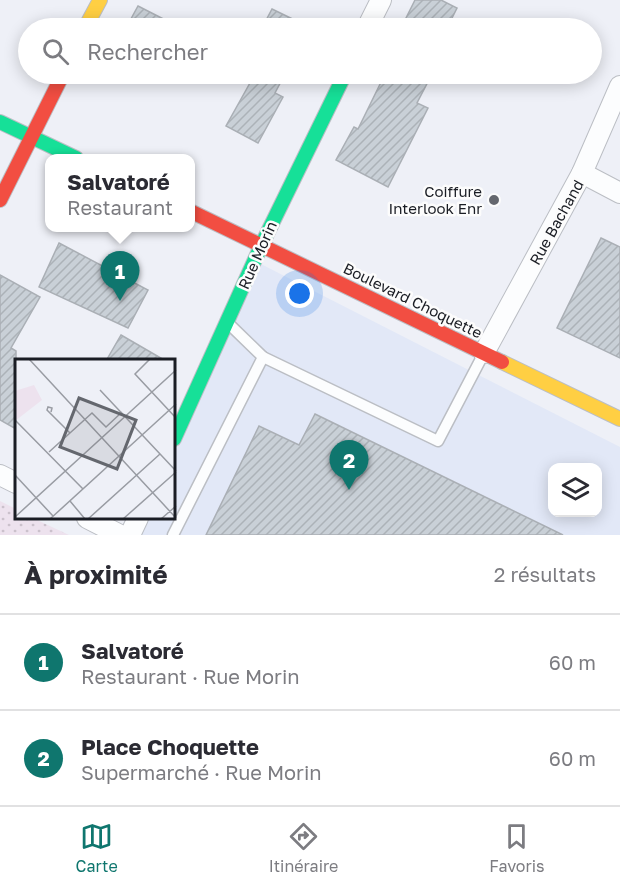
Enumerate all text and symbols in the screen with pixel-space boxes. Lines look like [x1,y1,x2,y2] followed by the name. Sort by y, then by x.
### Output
[18,18,602,84] search box
[39,35,72,68] icon: search
[87,38,208,65] text: Rechercher
[45,154,195,232] popup
[67,168,170,195] text: Salvatoré
[525,176,587,268] street label: Rue Bachand
[389,182,482,217] place label: Coiffure Interlook Enr
[487,193,501,207] marker: Coiffure Interlook Enr
[67,195,173,219] text: Restaurant
[234,218,280,292] street label: Rue Morin
[100,252,140,301] pin: 1
[341,259,486,342] street label: Boulevard Choquette
[285,279,314,308] your location
[15,359,176,520] inset map
[330,440,368,490] pin: 2
[548,463,602,517] map controls
[548,463,602,517] button: layers
[24,559,168,590] text: À proximité
[494,562,596,586] text: 2 résultats
[81,637,184,664] text: Salvatoré
[38,650,49,674] text: 1
[549,650,596,674] text: 60 m
[81,664,300,688] text: Restaurant · Rue Morin
[81,733,259,760] text: Place Choquette
[37,746,50,770] text: 2
[549,746,596,770] text: 60 m
[81,760,322,784] text: Supermarché · Rue Morin
[76,820,118,876] tab: Carte
[269,820,338,876] tab: Itinéraire
[489,820,544,876] tab: Favoris

